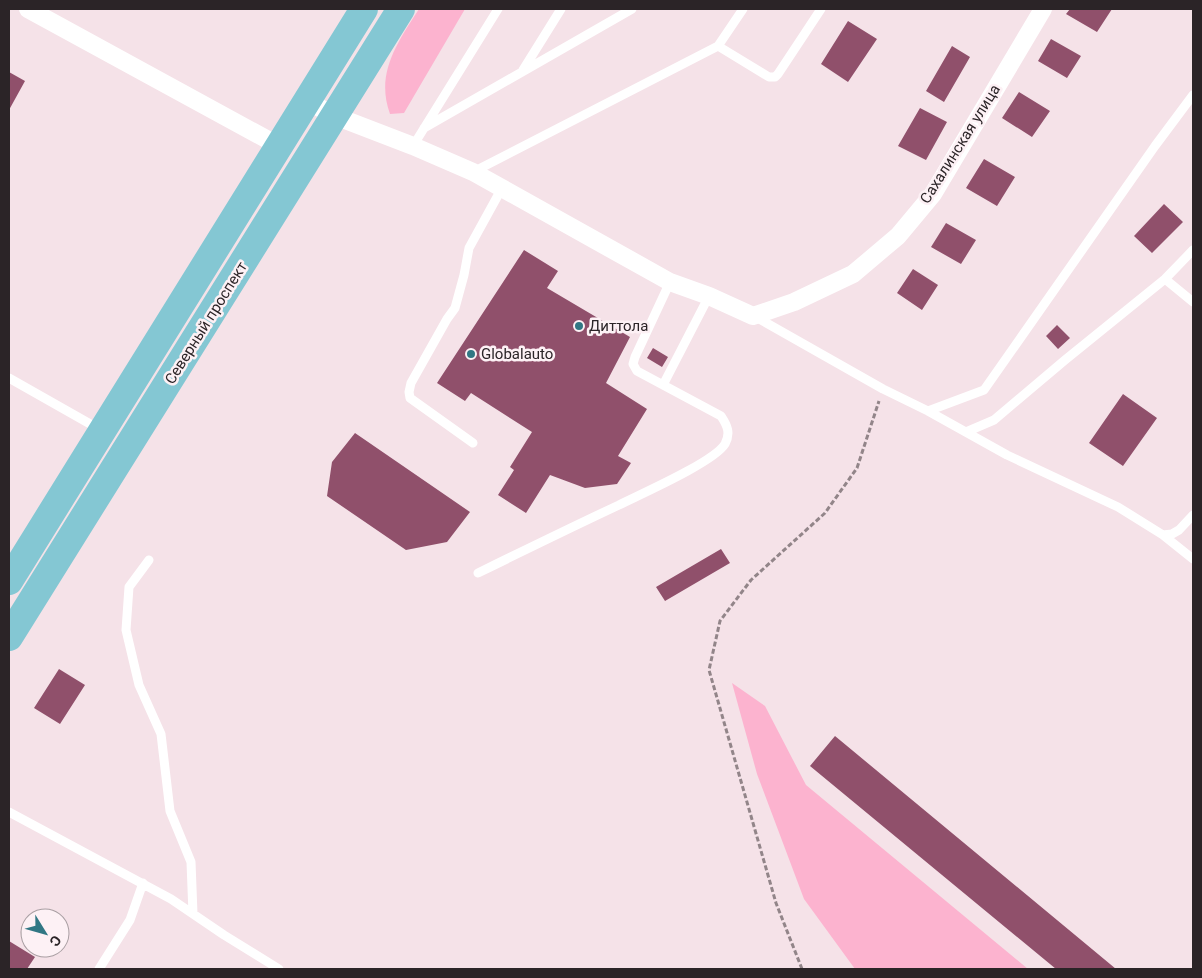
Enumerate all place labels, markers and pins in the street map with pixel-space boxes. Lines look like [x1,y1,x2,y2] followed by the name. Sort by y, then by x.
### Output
[589,317,648,335] place label: Диттола
[573,320,585,332] marker: Диттола
[481,345,553,363] place label: Globalauto
[465,348,477,360] marker: Globalauto

